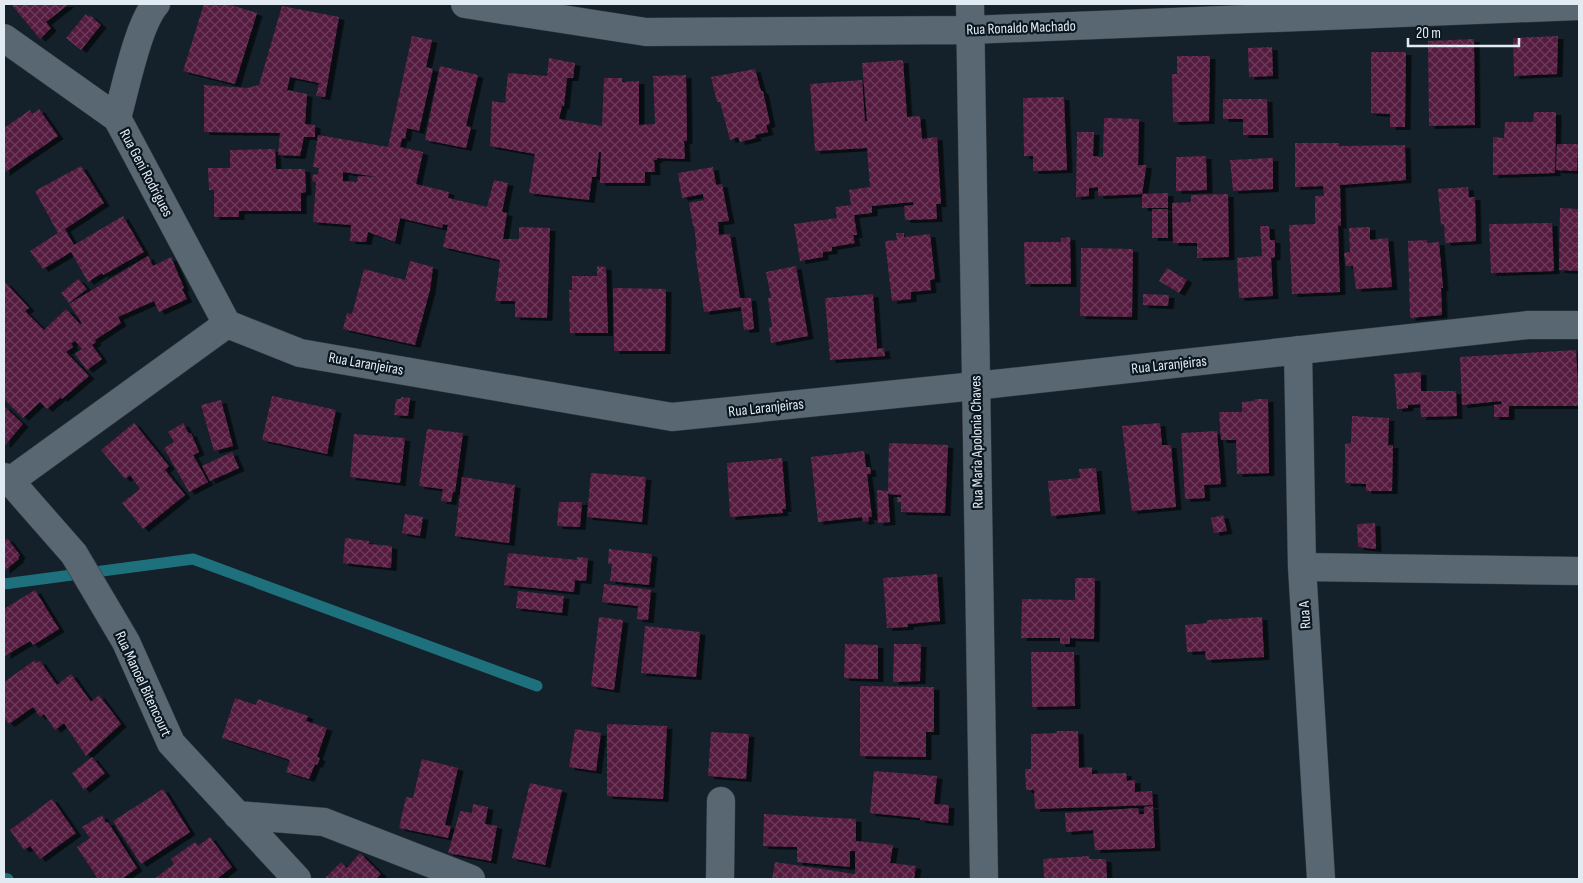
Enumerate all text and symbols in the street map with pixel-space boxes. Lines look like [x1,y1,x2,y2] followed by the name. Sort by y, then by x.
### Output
[1408,15,1519,47] scale bar
[966,17,1076,39] street label: Rua Ronaldo Machado
[1416,24,1441,43] text: 20 m
[115,126,177,220] street label: Rua Geni Rodrigues
[327,348,405,380] street label: Rua Laranjeiras
[1130,352,1208,378] street label: Rua Laranjeiras
[966,375,988,509] street label: Rua Maria Apolonia Chaves
[727,395,805,421] street label: Rua Laranjeiras
[1295,600,1315,630] street label: Rua A
[110,628,176,740] street label: Rua Manoel Bitencourt

